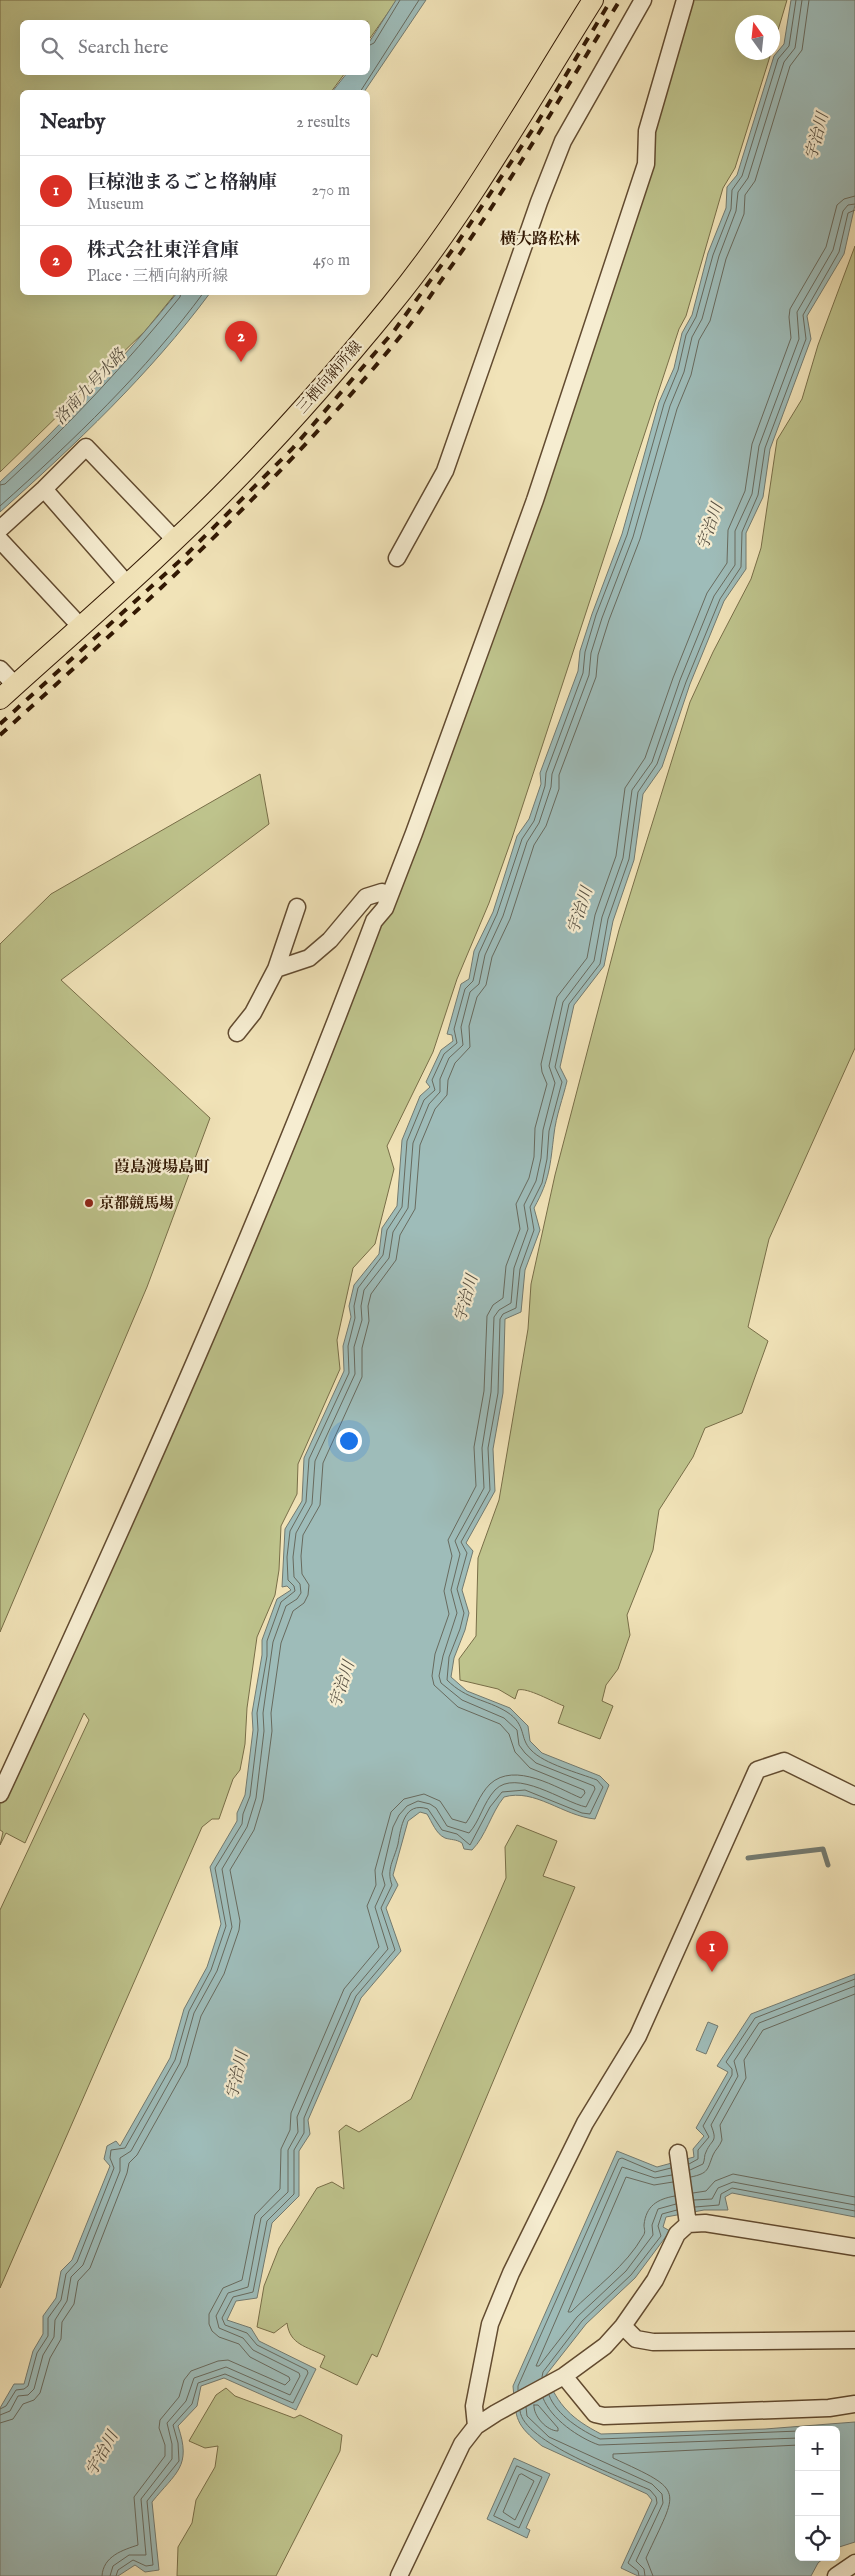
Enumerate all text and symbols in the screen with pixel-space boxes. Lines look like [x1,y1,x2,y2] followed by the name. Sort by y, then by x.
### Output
[735,15,780,60] north arrow
[20,20,370,75] search box
[38,34,66,62] icon: search
[78,36,169,60] text: Search here
[40,109,105,136] text: Nearby
[802,109,834,162] water label: 宇治川
[296,113,350,133] text: 2 results
[87,171,277,195] text: 巨椋池まるごと格納庫
[53,181,59,201] text: 1
[311,181,350,201] text: 270 m
[87,195,144,215] text: Museum
[500,230,580,250] district label: 横大路松林
[87,239,239,263] text: 株式会社東洋倉庫
[52,251,60,271] text: 2
[313,251,350,271] text: 450 m
[87,267,228,287] text: Place · 三栖向納所線
[225,321,257,362] pin: 2
[293,337,366,418] street label: 三栖向納所線
[50,345,131,429] water label: 洛南九号水路
[694,499,729,553] water label: 宇治川
[564,883,598,937] water label: 宇治川
[114,1158,210,1178] district label: 葭島渡場島町
[99,1194,174,1213] place label: 京都競馬場
[83,1197,95,1209] marker: 京都競馬場
[451,1271,484,1324] water label: 宇治川
[336,1428,362,1454] your location
[326,1657,360,1711] water label: 宇治川
[696,1931,728,1972] pin: 1
[223,2048,254,2101] water label: 宇治川
[82,2426,124,2480] water label: 宇治川
[795,2426,840,2561] map controls
[795,2426,840,2471] button: +
[795,2471,840,2516] button: −
[795,2516,840,2561] button: locate

